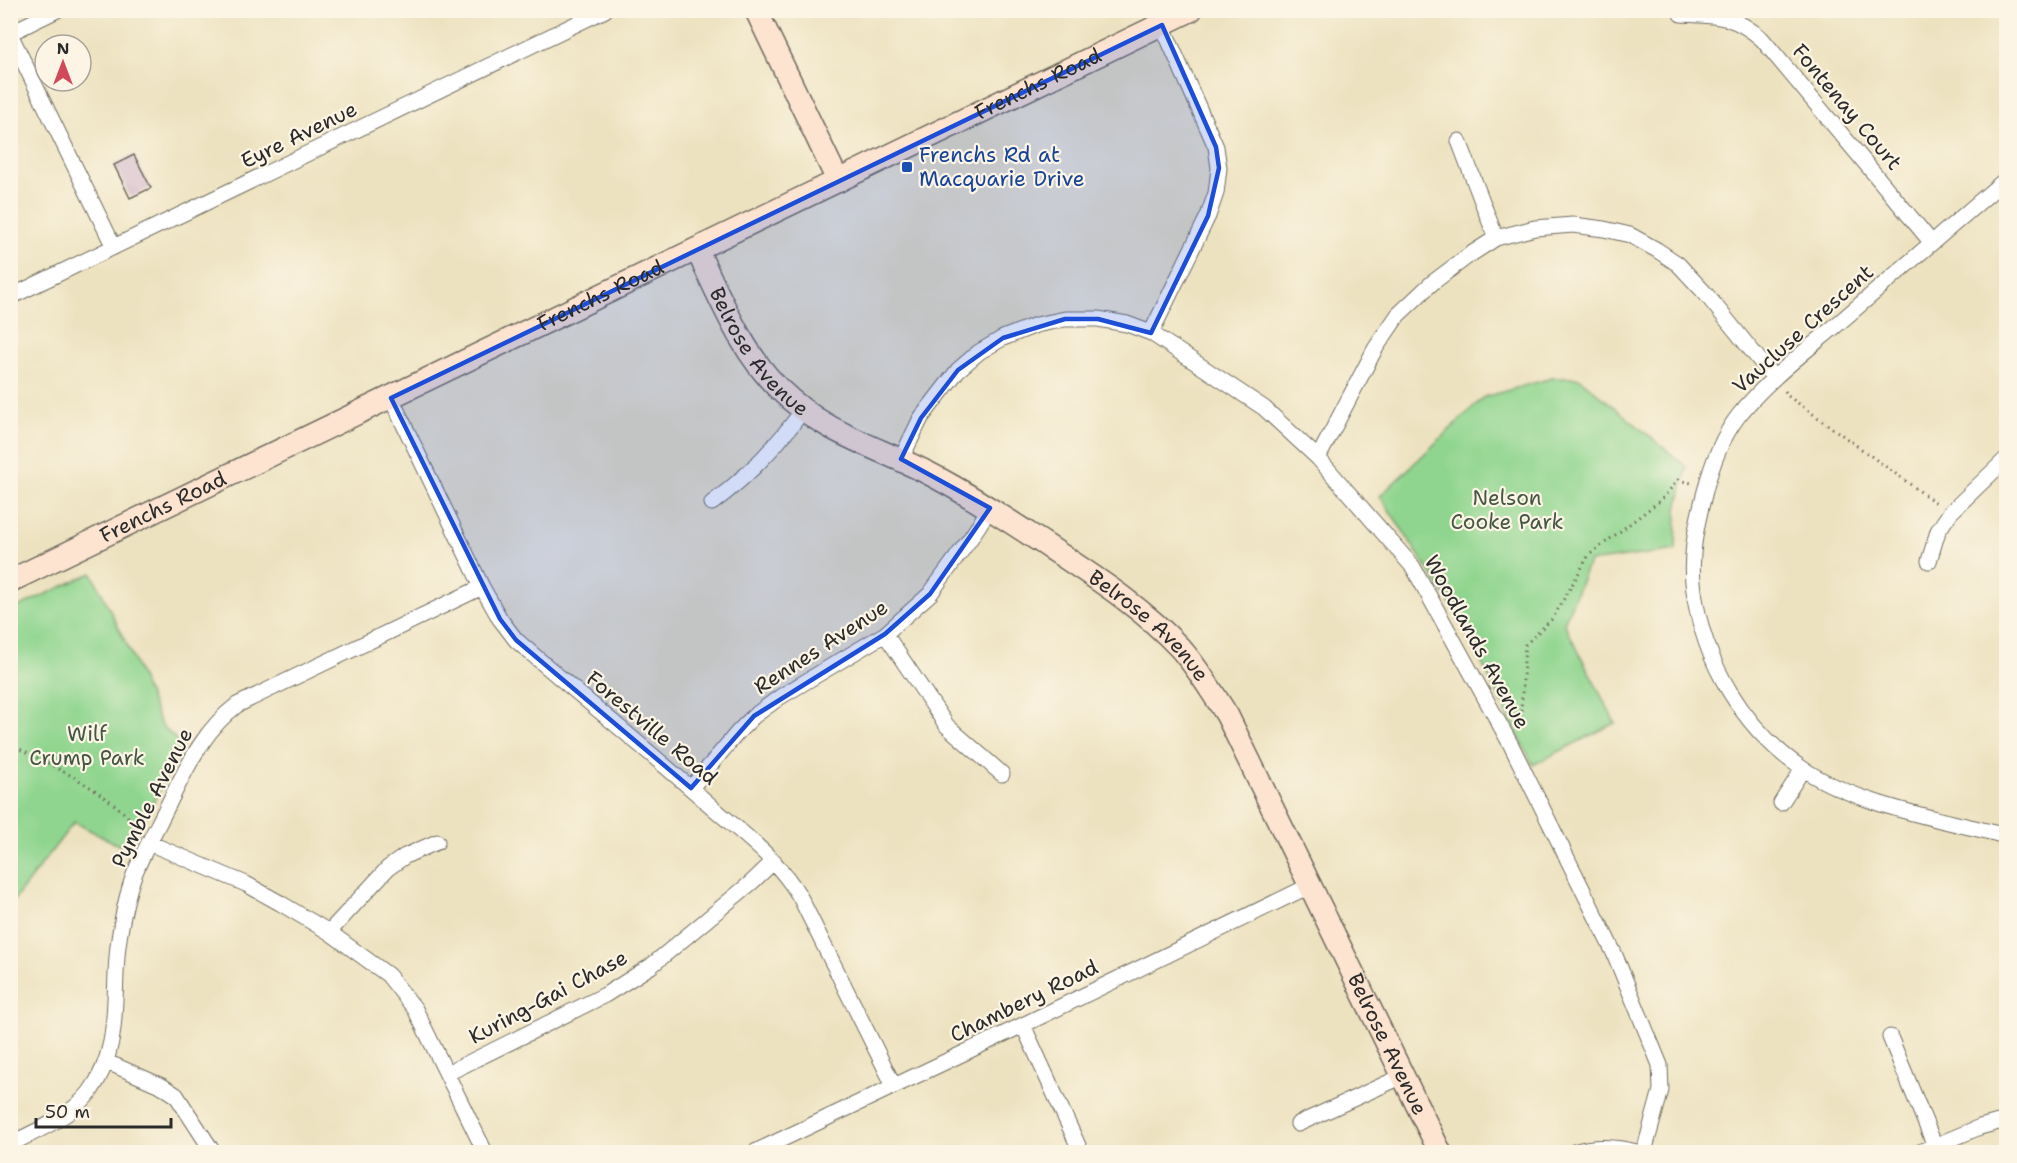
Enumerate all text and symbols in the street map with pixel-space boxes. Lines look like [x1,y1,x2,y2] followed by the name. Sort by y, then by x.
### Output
[33,33,93,93] north arrow
[57,38,69,59] text: N
[1786,38,1908,176] street label: Fontenay Court
[970,41,1106,126] street label: Frenchs Road
[236,95,362,175] street label: Eyre Avenue
[919,141,1085,193] place label: Frenchs Rd at Macquarie Drive
[900,160,914,174] marker: Frenchs Rd at Macquarie Drive
[533,253,669,338] street label: Frenchs Road
[1727,258,1879,400] street label: Vaucluse Crescent
[703,283,814,423] street label: Belrose Avenue
[95,464,231,550] street label: Frenchs Road
[1450,484,1564,536] park label: Nelson Cooke Park
[1418,550,1536,734] street label: Woodlands Avenue
[1083,564,1215,687] street label: Belrose Avenue
[749,593,893,701] street label: Rennes Avenue
[580,665,724,791] street label: Forestville Road
[29,720,145,772] park label: Wilf Crump Park
[105,723,199,873] street label: Pymble Avenue
[464,943,632,1051] street label: Kuring-Gai Chase
[945,953,1103,1049] street label: Chambery Road
[1341,968,1434,1120] street label: Belrose Avenue
[36,1091,171,1129] scale bar
[45,1100,90,1124] text: 50 m

